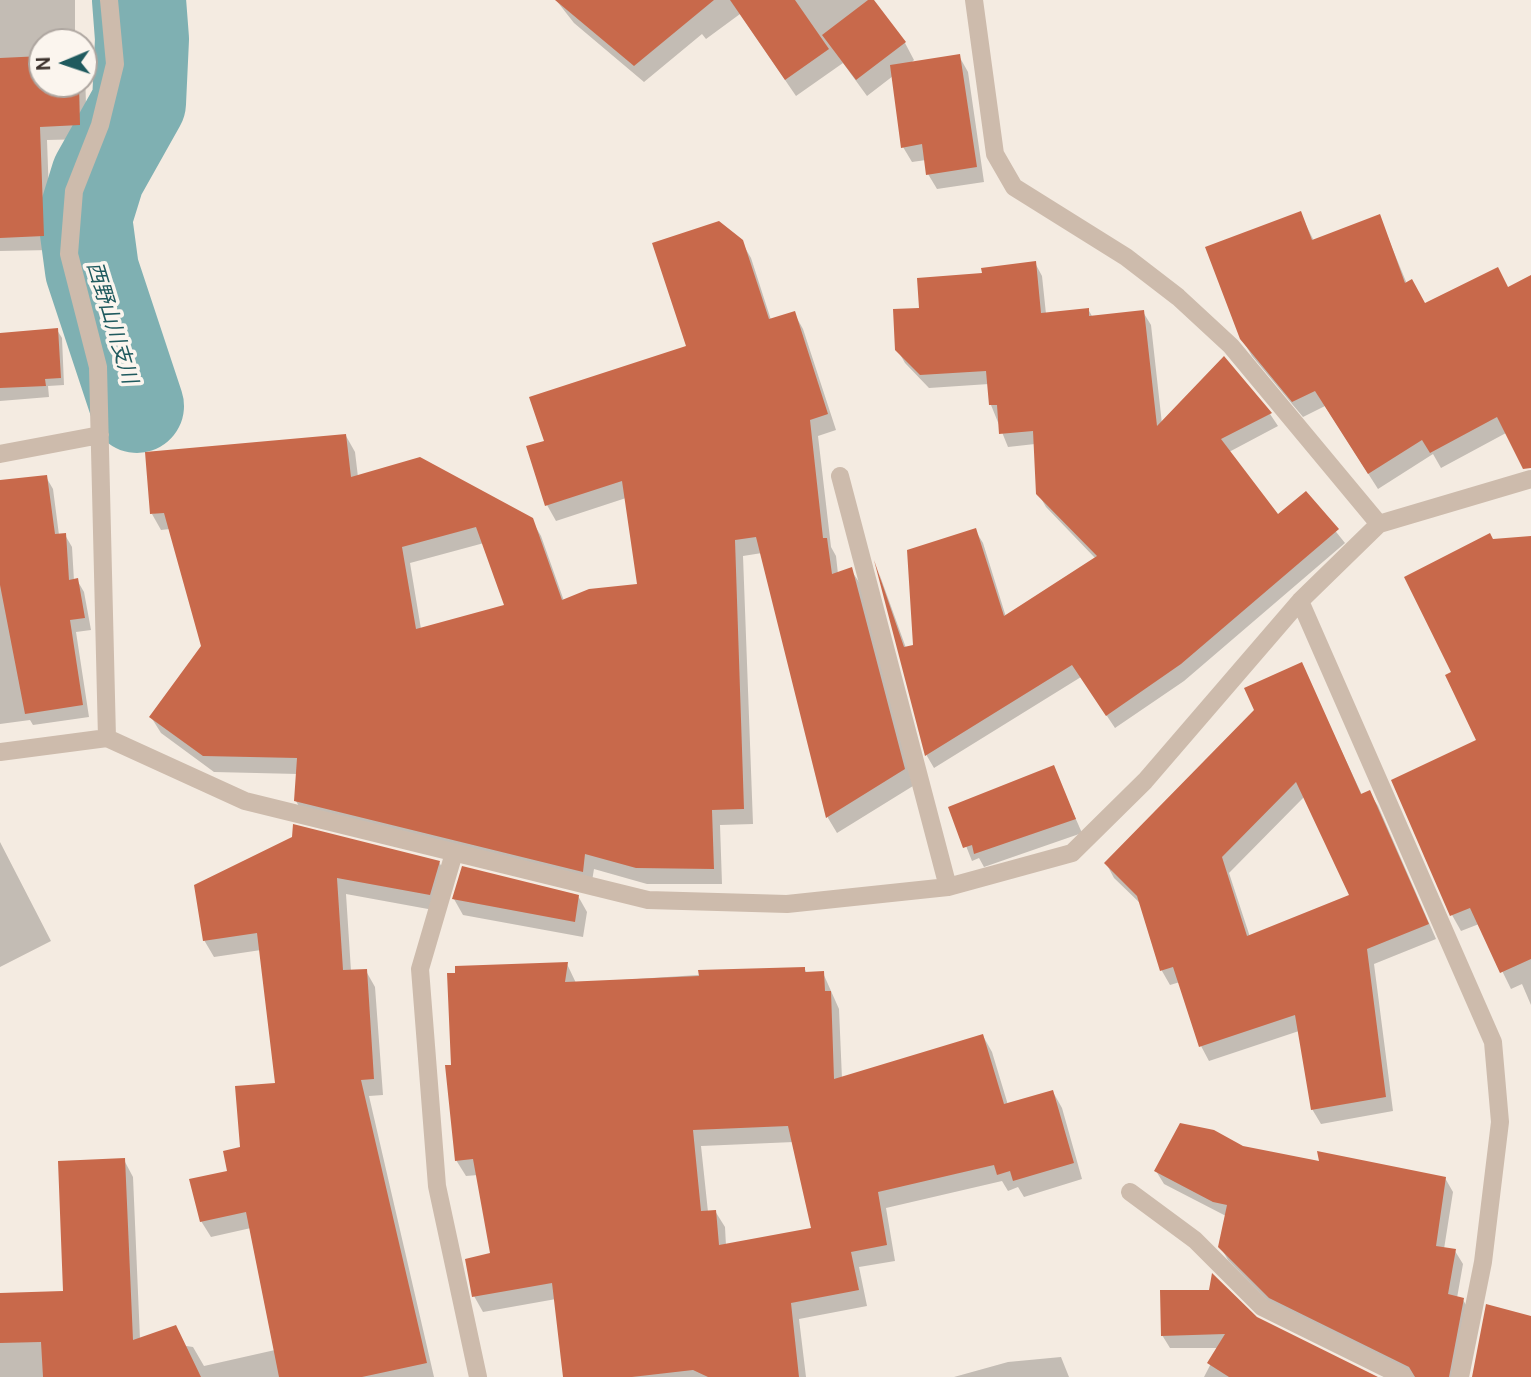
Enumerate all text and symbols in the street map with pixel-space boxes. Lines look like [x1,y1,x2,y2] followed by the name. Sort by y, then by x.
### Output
[28,28,98,98] north arrow
[31,56,56,71] text: N
[81,259,141,387] water label: 西野山川支川

